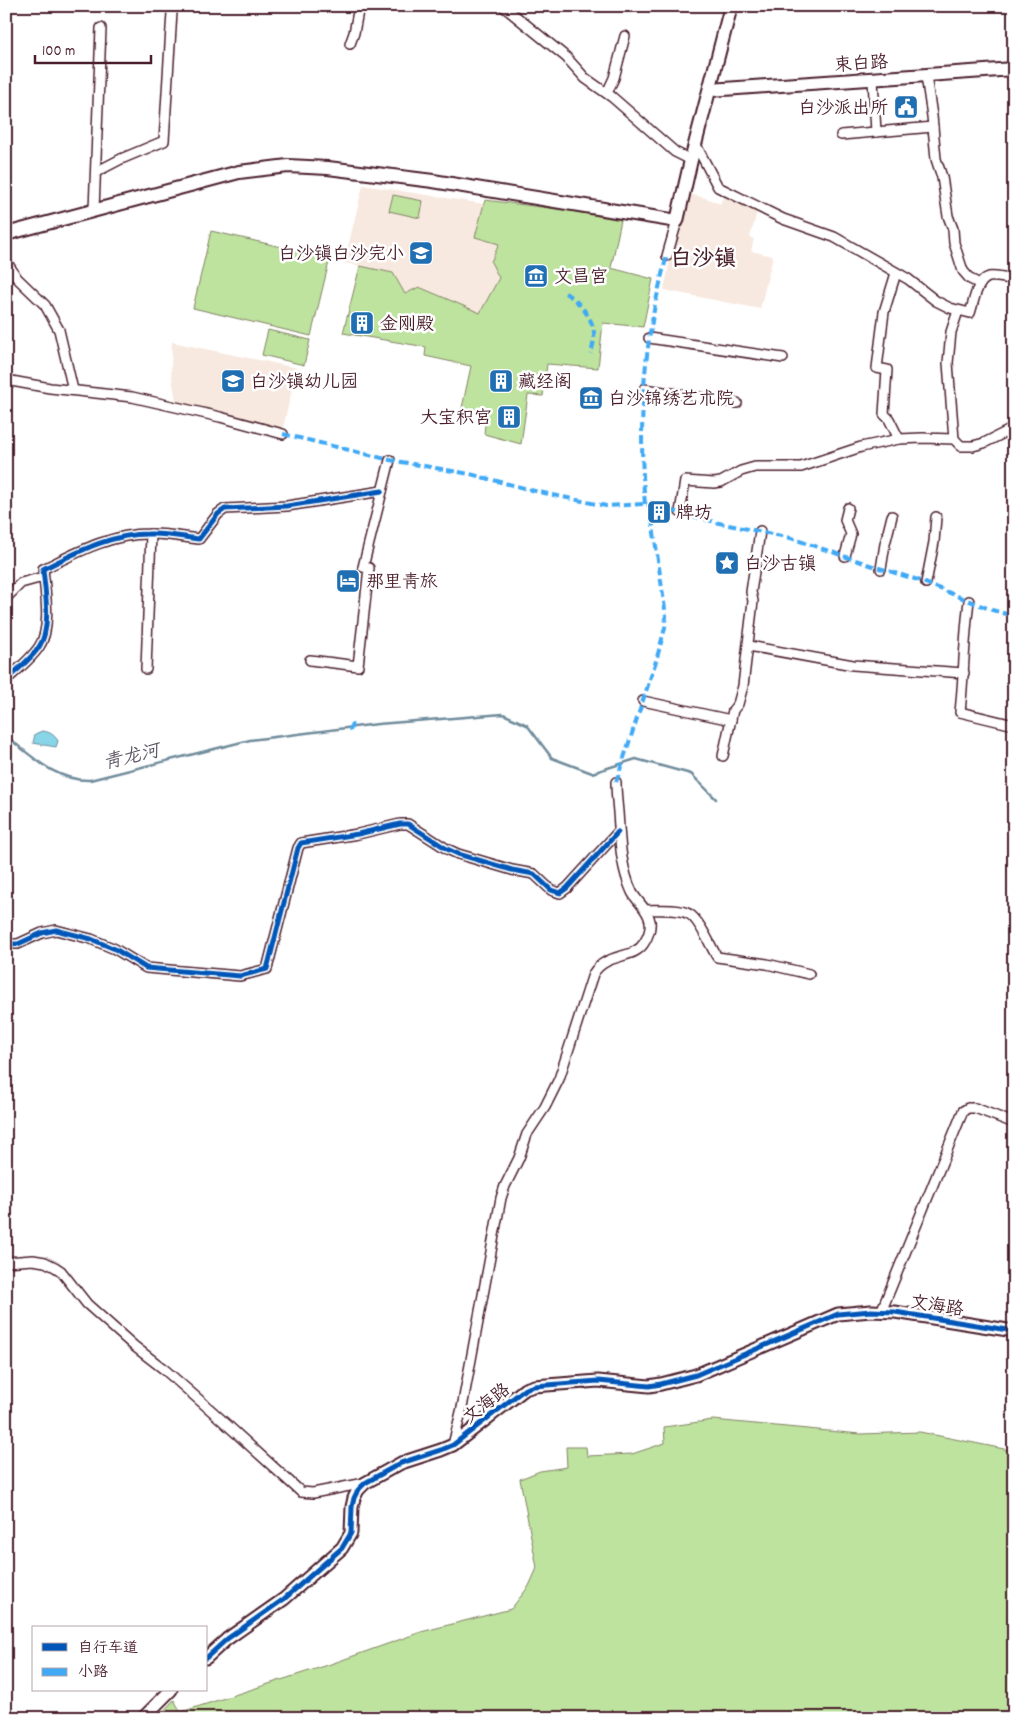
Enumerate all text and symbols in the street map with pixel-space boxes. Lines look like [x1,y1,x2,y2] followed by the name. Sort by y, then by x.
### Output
[35,32,151,64] scale bar
[42,41,75,63] text: 100 m
[833,51,889,80] street label: 束白路
[893,94,919,120] public building icon: 白沙派出所
[798,97,888,122] place label: 白沙派出所
[408,240,434,266] school or university icon: 白沙镇白沙完小
[278,243,404,268] place label: 白沙镇白沙完小
[670,245,736,276] district label: 白沙镇
[523,263,549,289] museum icon: 文昌宫
[554,266,608,291] place label: 文昌宫
[349,310,375,336] building icon: 金刚殿
[380,313,434,338] place label: 金刚殿
[220,368,246,394] school or university icon: 白沙镇幼儿园
[488,368,514,394] building icon: 藏经阁
[250,371,358,396] place label: 白沙镇幼儿园
[518,371,572,396] place label: 藏经阁
[578,385,604,411] museum icon: 白沙锦绣艺术院
[608,388,734,413] place label: 白沙锦绣艺术院
[496,404,522,430] building icon: 大宝积宫
[420,407,492,432] place label: 大宝积宫
[646,499,672,525] building icon: 牌坊
[676,502,712,527] place label: 牌坊
[714,550,740,576] place icon: 白沙古镇
[744,553,816,578] place label: 白沙古镇
[335,568,361,594] hotel icon: 那里青旅
[366,571,438,596] place label: 那里青旅
[101,738,166,778] water label: 青龙河
[908,1291,965,1324] street label: 文海路
[459,1378,517,1431] street label: 文海路
[32,1626,208,1692] legend
[78,1638,138,1660] text: 自行车道
[78,1662,108,1684] text: 小路

